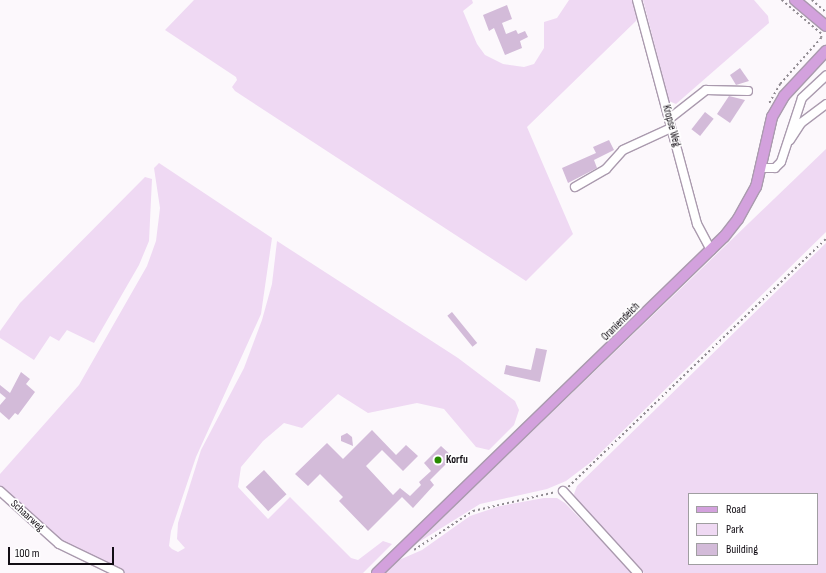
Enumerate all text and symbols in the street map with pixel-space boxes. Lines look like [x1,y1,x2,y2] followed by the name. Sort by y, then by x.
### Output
[659,104,683,148] street label: Kropse Weg
[599,300,643,344] street label: Oraniendeich
[446,453,468,467] place label: Korfu
[433,455,443,465] marker: Korfu
[688,493,818,565] legend
[8,498,46,534] street label: Schaarweg
[726,502,746,517] text: Road
[726,522,744,537] text: Park
[10,539,116,565] scale bar
[726,542,758,557] text: Building
[15,546,40,561] text: 100 m

